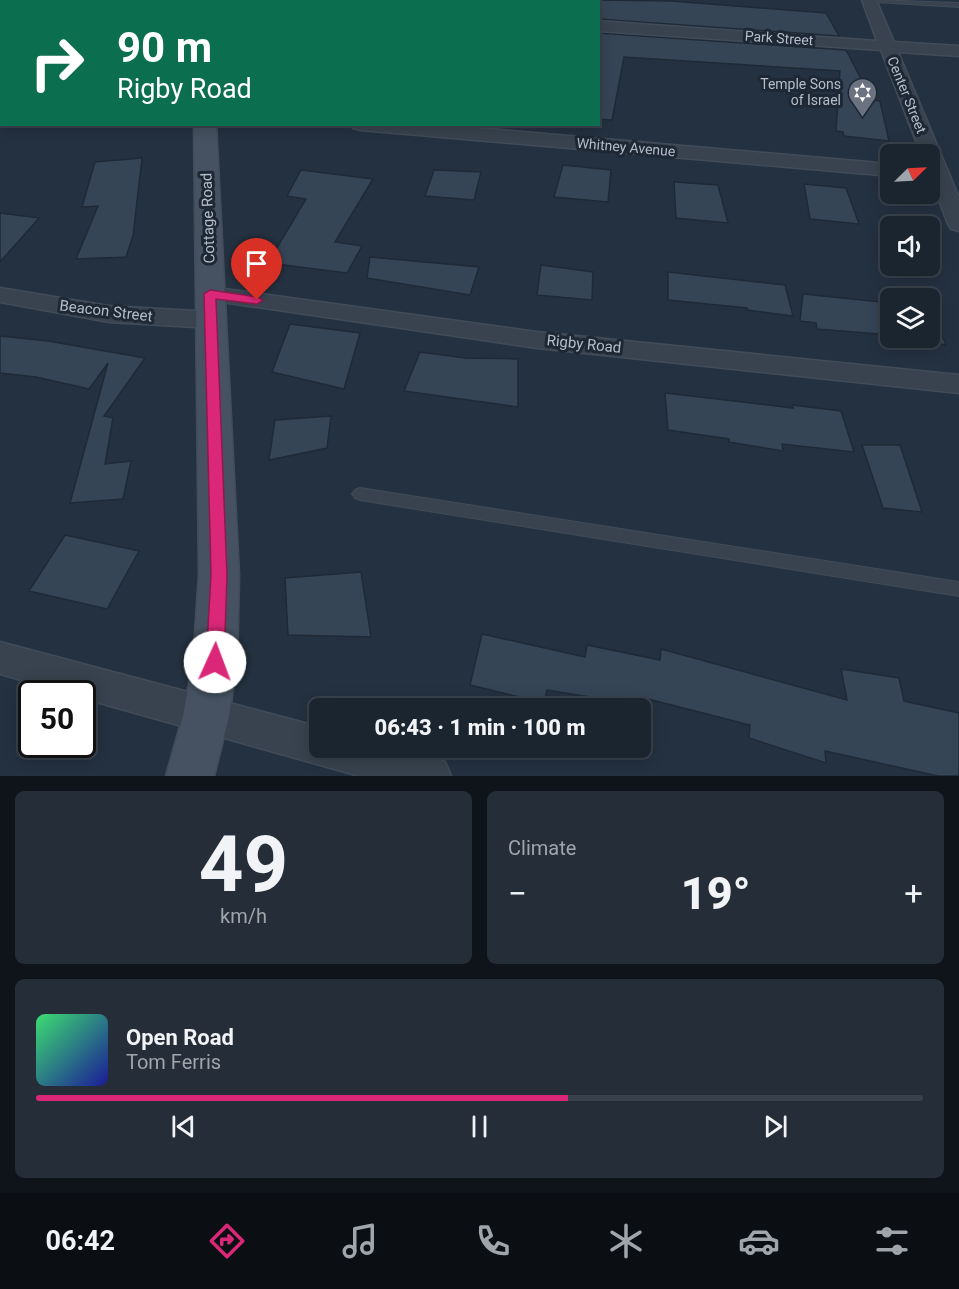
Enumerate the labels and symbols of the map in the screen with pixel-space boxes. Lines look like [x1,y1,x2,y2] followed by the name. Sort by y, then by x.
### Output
[744,28,814,48] street label: Park Street
[884,54,930,136] street label: Center Street
[760,76,841,108] place label: Temple Sons of Israel
[846,76,878,118] synagogue icon: Temple Sons of Israel
[576,135,676,159] street label: Whitney Avenue
[880,144,940,204] north arrow
[197,172,219,264] street label: Cottage Road
[231,238,282,300] pin
[59,296,154,326] street label: Beacon Street
[546,331,622,357] street label: Rigby Road
[183,630,247,694] position arrow
[18,680,96,758] speed limit sign: 50

